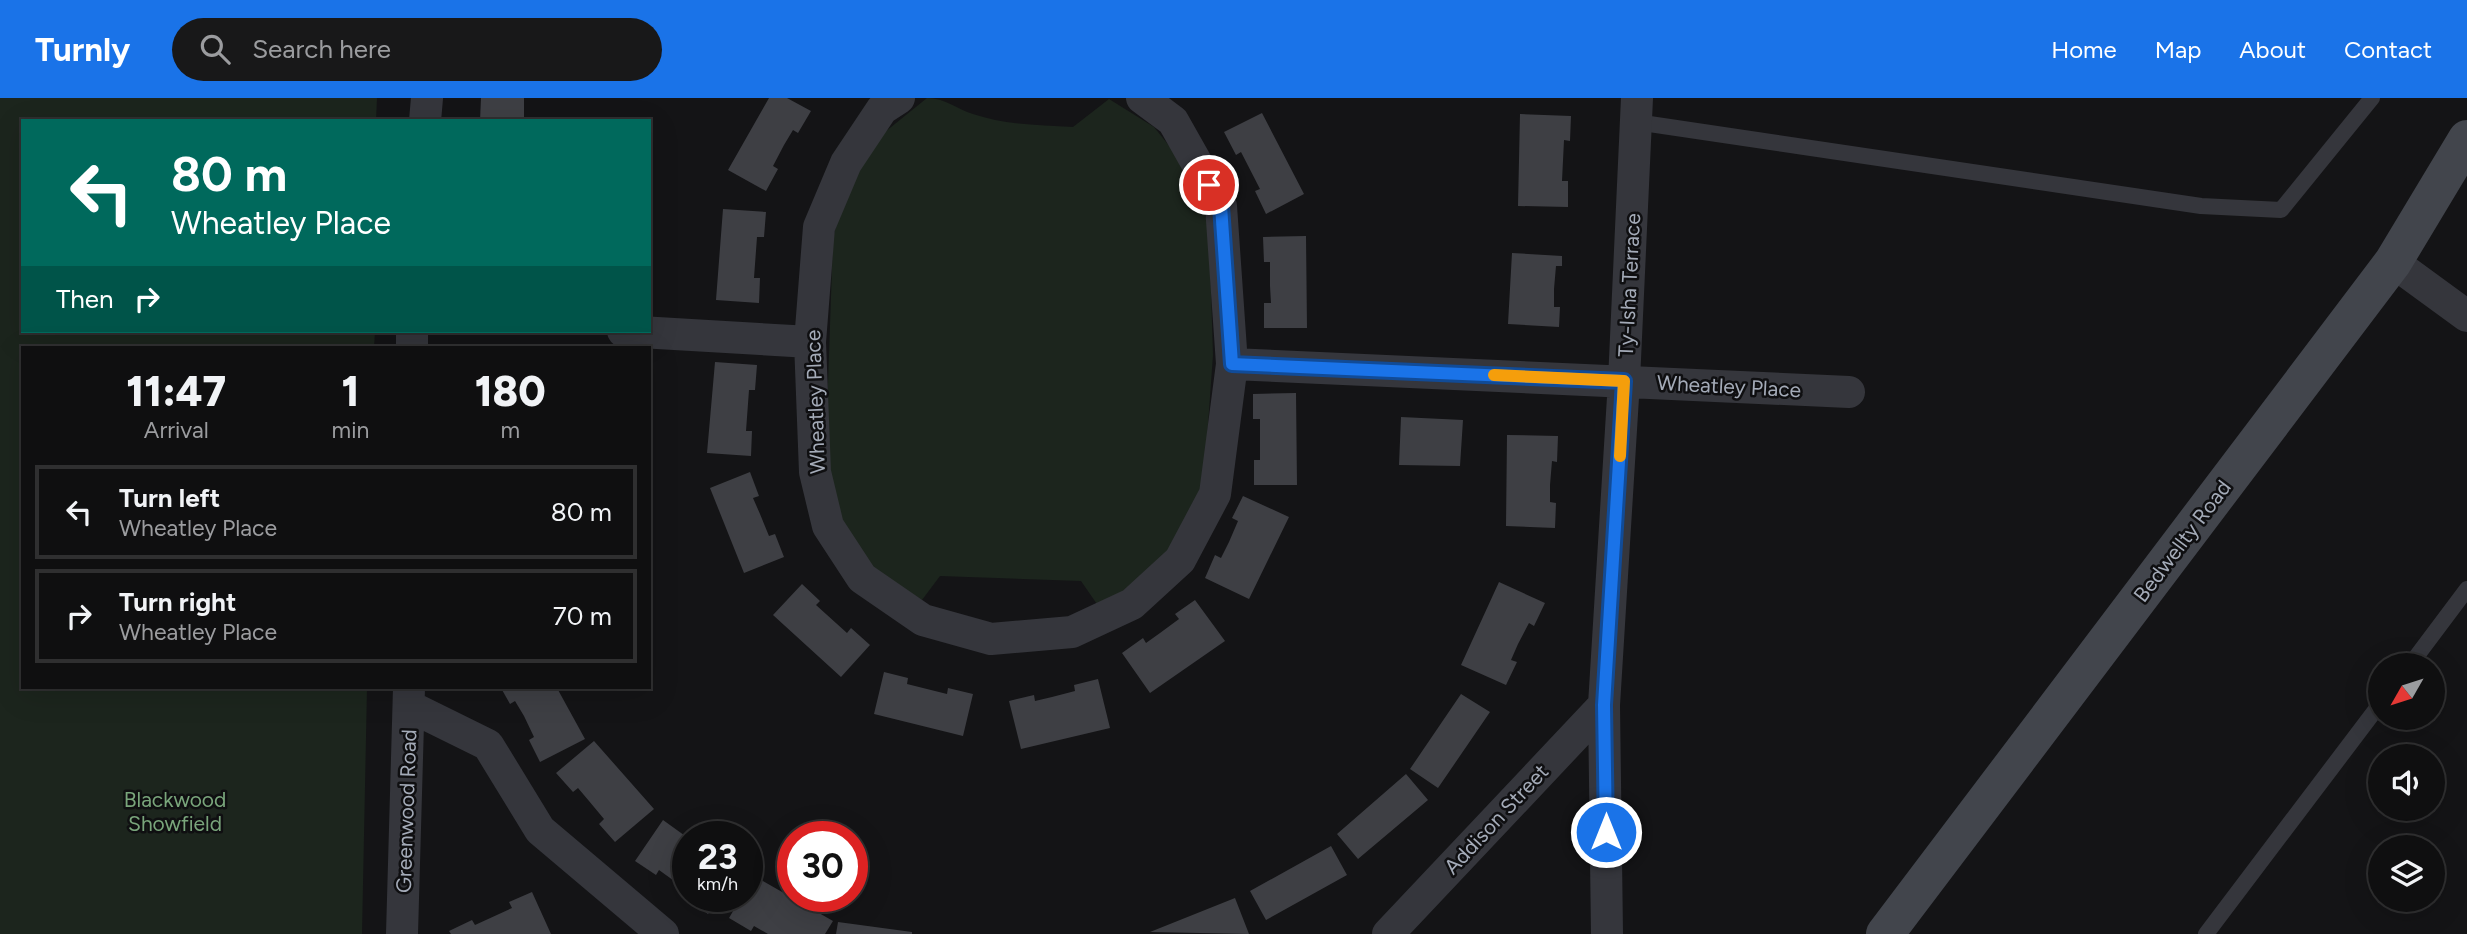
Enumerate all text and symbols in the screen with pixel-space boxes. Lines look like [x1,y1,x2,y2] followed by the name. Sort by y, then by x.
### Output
[172,18,662,81] search box
[35,30,130,69] text: Turnly
[196,30,234,68] icon: search
[252,33,391,65] text: Search here
[2051,35,2117,64] text: Home
[2155,35,2201,64] text: Map
[2239,35,2306,64] text: About
[2344,35,2432,64] text: Contact
[171,144,287,203] text: 80 m
[56,147,147,238] icon: left
[1179,155,1239,215] pin
[1190,166,1228,204] icon: arrive
[171,204,391,242] text: Wheatley Place
[1613,213,1645,357] street label: Ty-Isha Terrace
[128,280,166,318] icon: right
[56,283,114,315] text: Then
[800,329,830,475] street label: Wheatley Place
[126,366,226,417] text: 11:47
[342,366,359,417] text: 1
[475,366,546,417] text: 180
[1656,370,1802,402] street label: Wheatley Place
[144,416,209,444] text: Arrival
[332,416,369,444] text: min
[500,416,520,444] text: m
[2128,475,2236,607] street label: Bedwellty Road
[119,482,220,514] text: Turn left
[60,493,98,531] icon: left
[551,496,612,528] text: 80 m
[119,514,277,542] text: Wheatley Place
[119,586,236,618] text: Turn right
[60,597,98,635] icon: right
[553,600,612,632] text: 70 m
[119,618,277,646] text: Wheatley Place
[2368,653,2445,730] north arrow
[2368,653,2445,912] map controls
[391,729,421,893] street label: Greenwood Road
[2368,744,2445,821] button: sound
[1439,759,1553,879] street label: Addison Street
[124,787,226,836] park label: Blackwood Showfield
[1569,795,1643,869] position arrow
[777,821,868,912] speed limit sign: 30
[2368,835,2445,912] button: layers
[698,836,737,878] text: 23
[697,873,738,895] text: km/h

